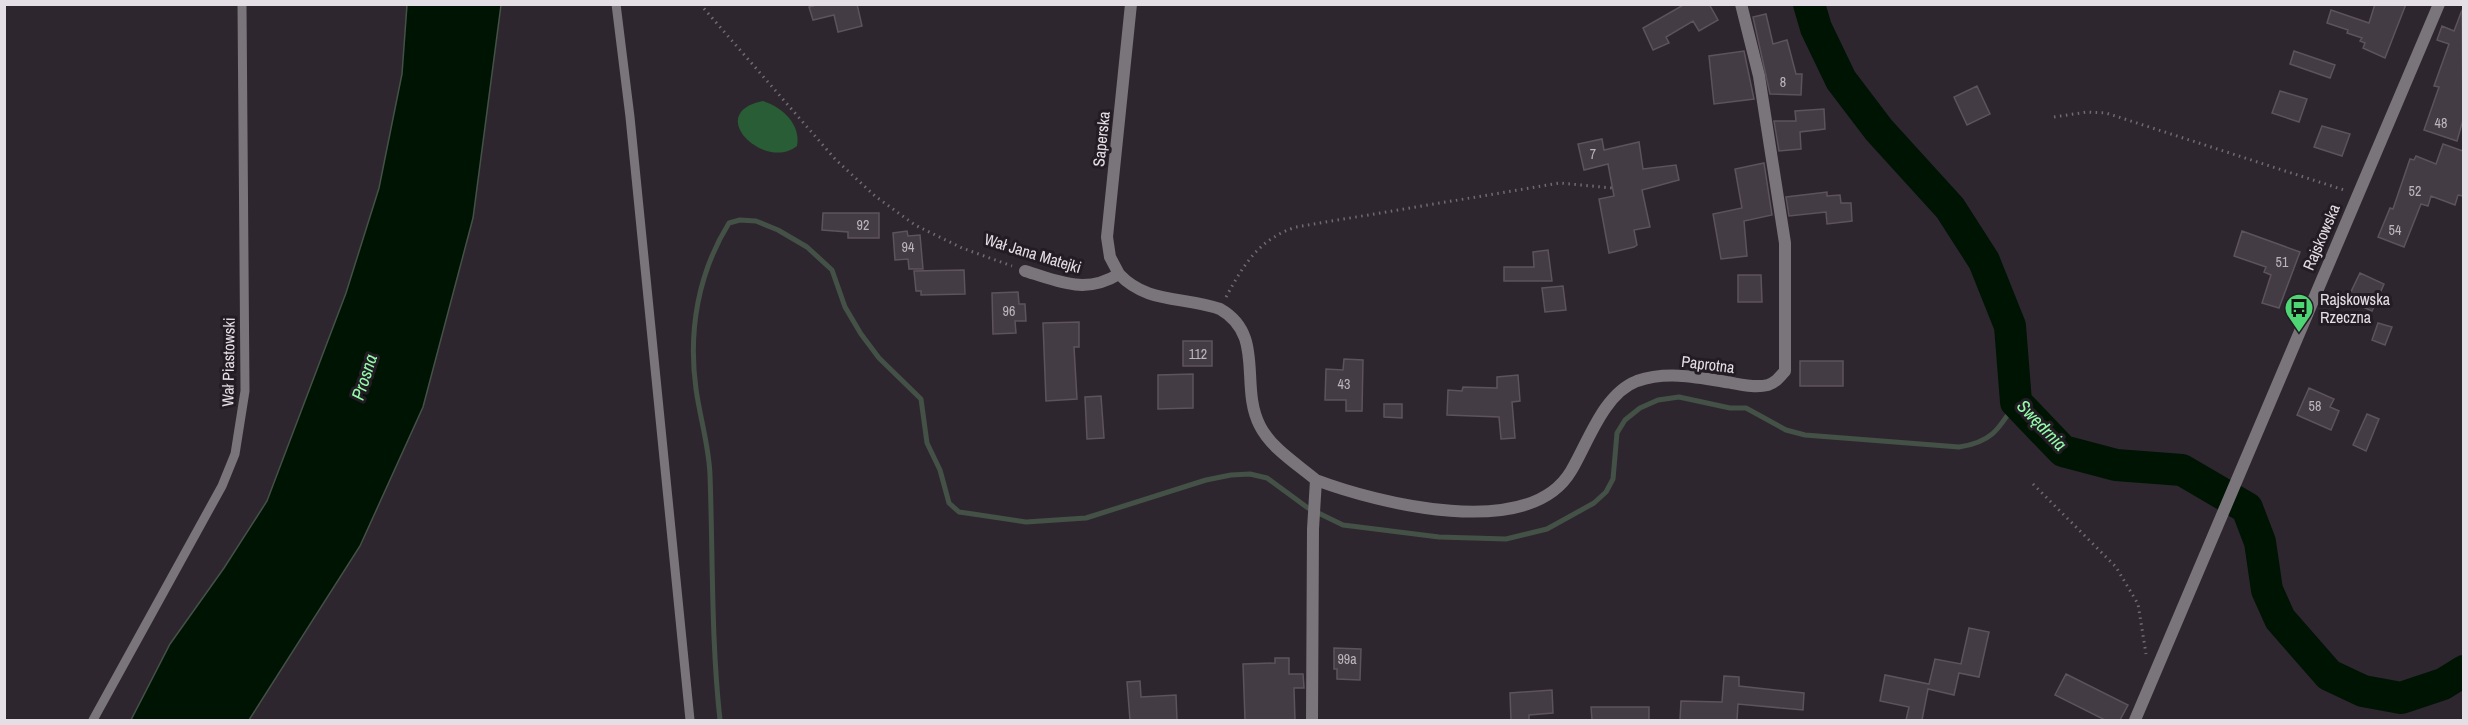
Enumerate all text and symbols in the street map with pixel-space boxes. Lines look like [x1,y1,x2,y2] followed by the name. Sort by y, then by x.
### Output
[1780,73,1786,91] house number: 8
[1087,110,1115,168] street label: Saperska
[2435,114,2447,132] house number: 48
[1590,145,1596,163] house number: 7
[2409,182,2421,200] house number: 52
[2297,200,2345,274] street label: Rajskowska
[857,216,869,234] house number: 92
[2389,221,2402,239] house number: 54
[982,228,1084,278] street label: Wał Jana Matejki
[902,238,915,256] house number: 94
[2276,253,2289,271] house number: 51
[2320,288,2391,328] place label: Rajskowska Rzeczna
[2283,292,2315,334] bus stop icon: Rajskowska Rzeczna
[1003,302,1015,320] house number: 96
[216,317,240,407] street label: Wał Piastowski
[1189,345,1207,363] house number: 112
[1680,350,1736,378] street label: Paprotna
[345,351,383,403] water label: Prosna
[1338,375,1350,393] house number: 43
[2011,394,2073,456] water label: Swędrnia
[2309,397,2321,415] house number: 58
[1337,650,1357,668] house number: 99a

